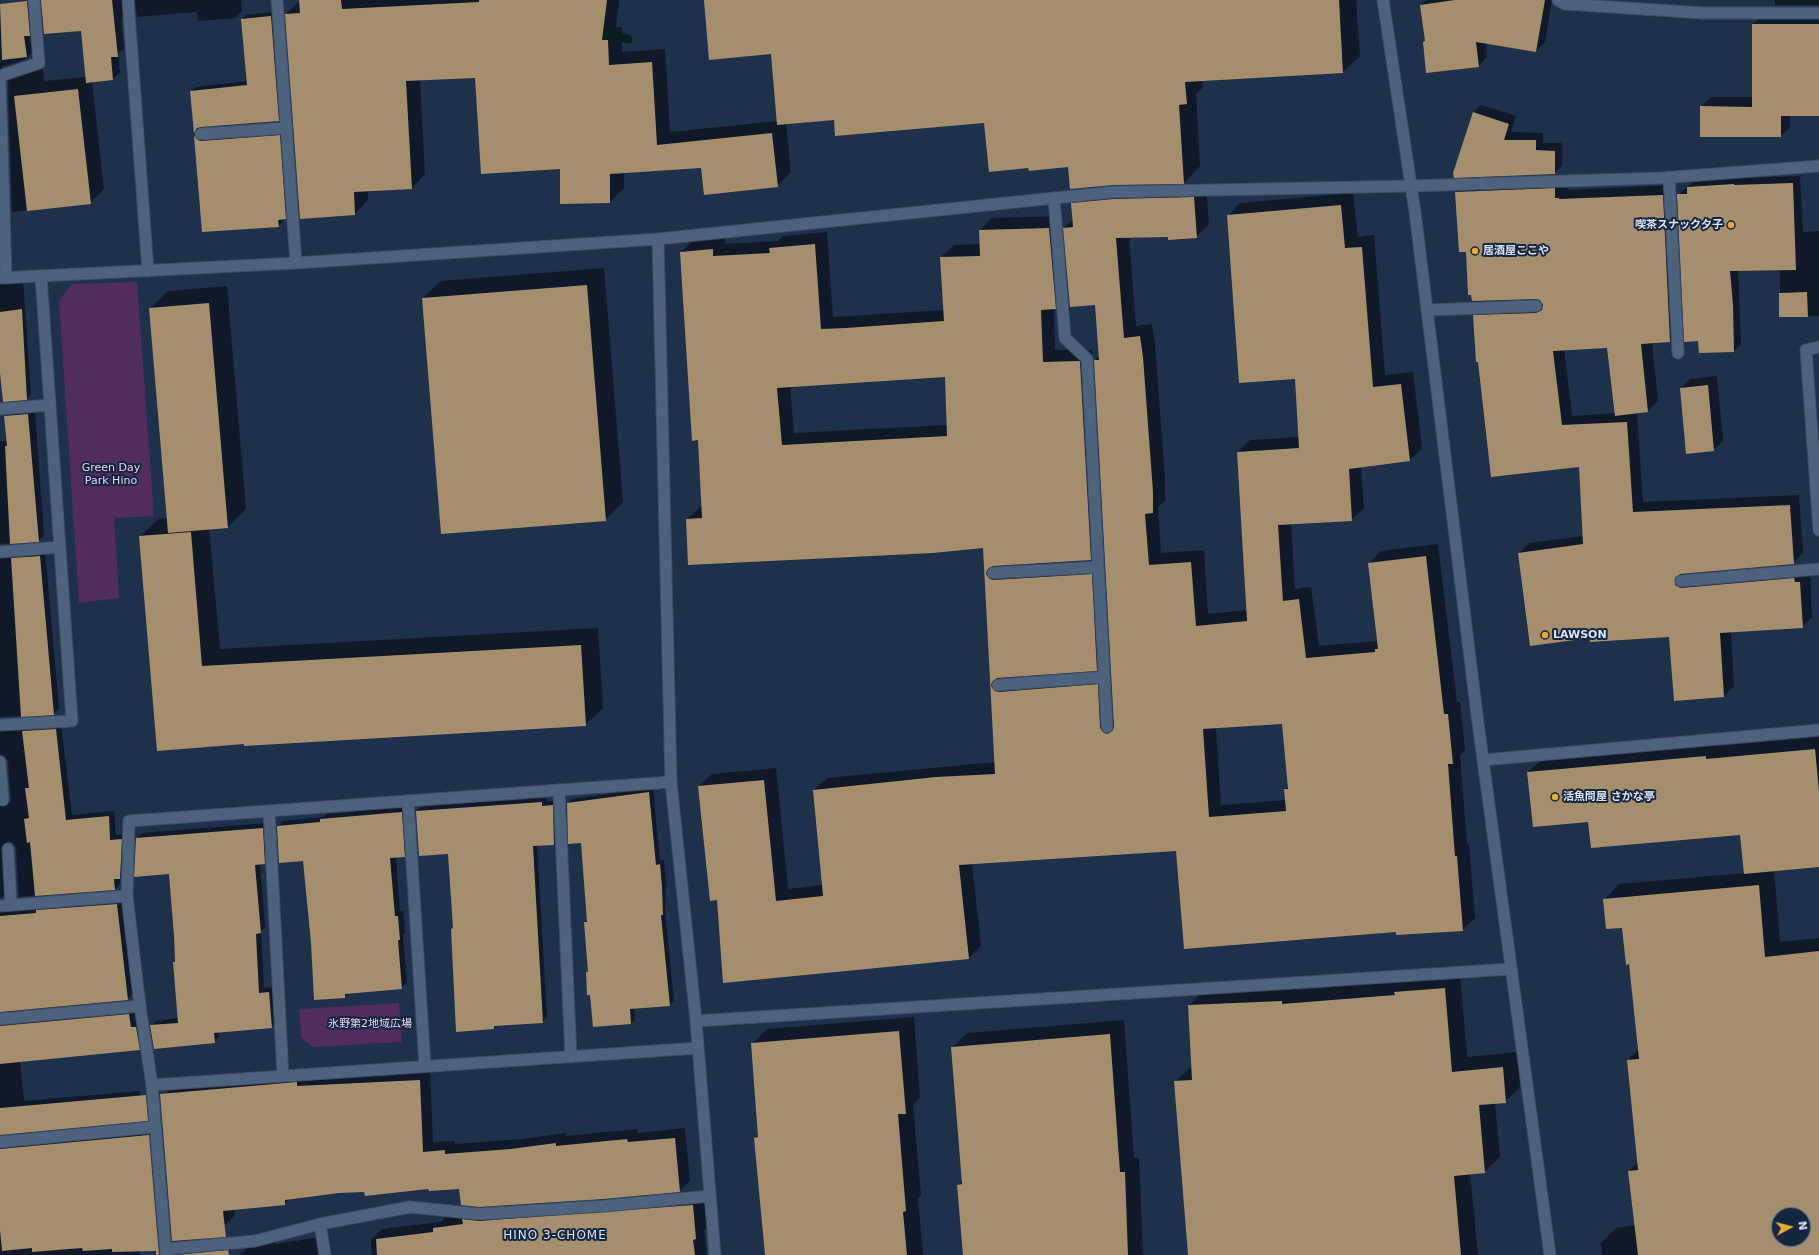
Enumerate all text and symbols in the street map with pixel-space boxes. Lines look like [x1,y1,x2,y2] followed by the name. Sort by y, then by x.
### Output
[1635,218,1723,232] place label: 喫茶スナック夕子
[1726,220,1736,230] marker: 喫茶スナック夕子
[1483,244,1549,258] place label: 居酒屋ここや
[1470,246,1480,256] marker: 居酒屋ここや
[82,461,140,487] park label: Green Day Park Hino
[1553,628,1607,642] place label: LAWSON
[1540,630,1550,640] marker: LAWSON
[1563,790,1655,804] place label: 活魚問屋 さかな亭
[1550,792,1560,802] marker: 活魚問屋 さかな亭
[328,1017,412,1031] park label: 氷野第2地域広場
[1771,1207,1811,1247] north arrow
[1795,1220,1809,1231] text: N
[503,1229,607,1243] district label: HINO 3-CHOME

